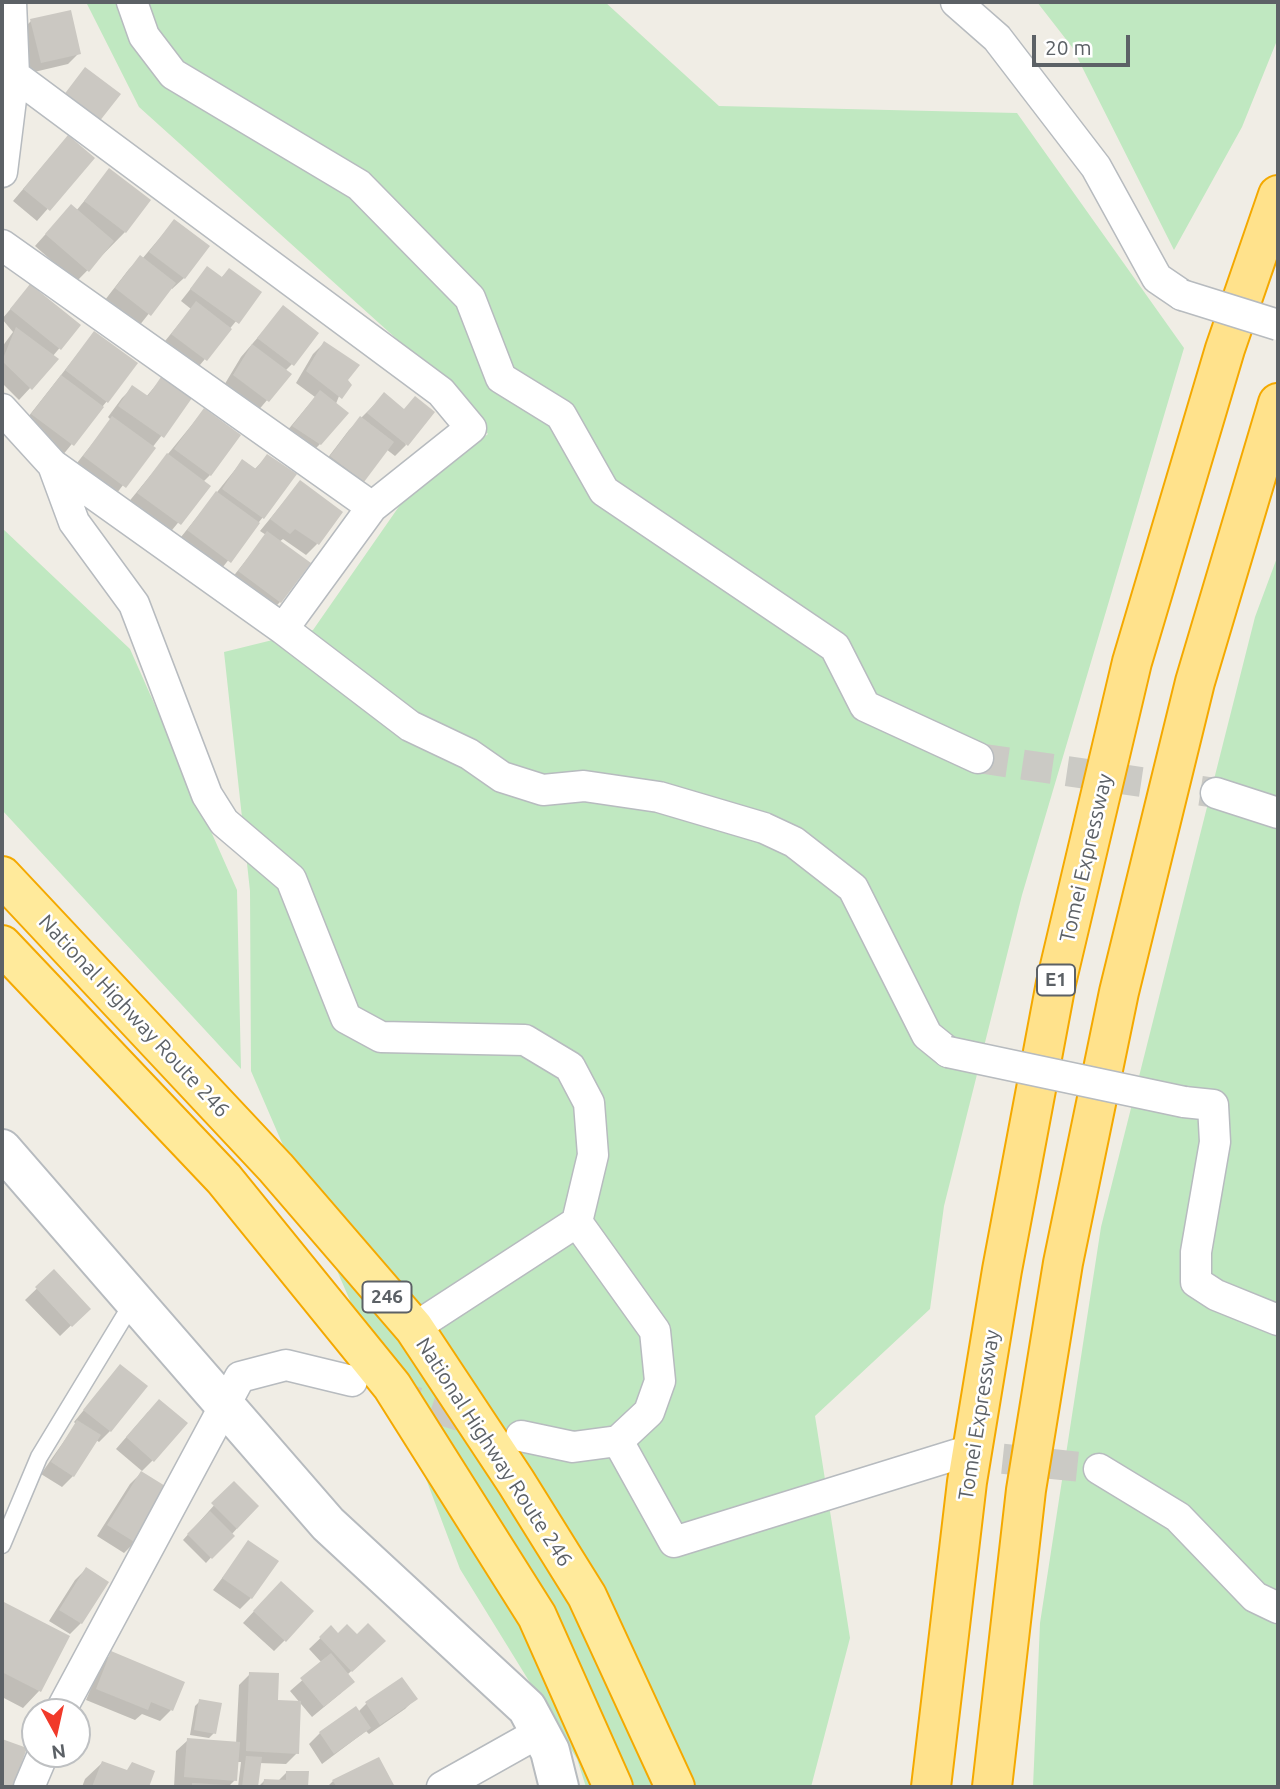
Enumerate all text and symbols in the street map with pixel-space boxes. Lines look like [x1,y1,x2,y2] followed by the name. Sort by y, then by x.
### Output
[1035,21,1133,65] scale bar
[1045,35,1092,59] text: 20 m
[1054,771,1118,945] street label: Tomei Expressway
[33,909,235,1123] street label: National Highway Route 246
[1037,964,1075,996] road number: E1
[362,1282,412,1312] road number: 246
[953,1328,1005,1502] street label: Tomei Expressway
[411,1333,577,1571] street label: National Highway Route 246
[21,1698,91,1768] north arrow
[50,1740,67,1764] text: N

